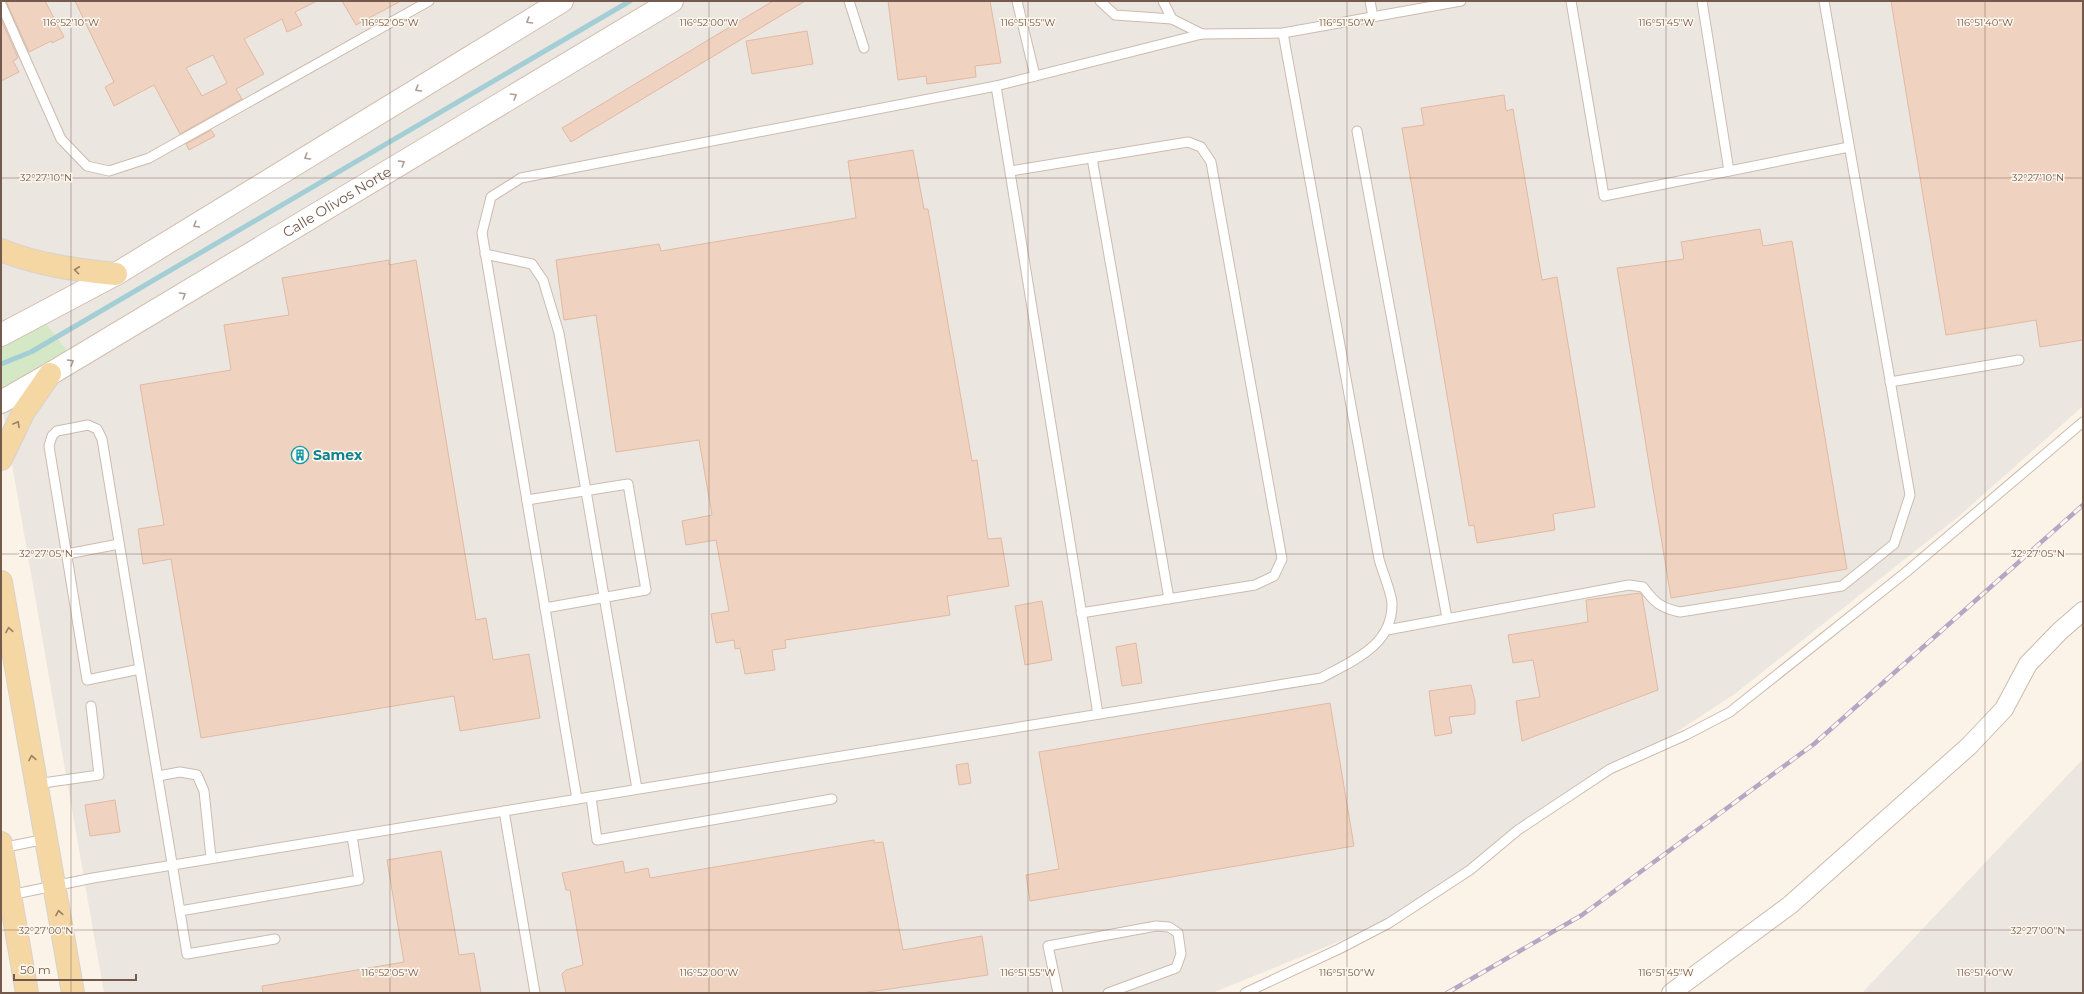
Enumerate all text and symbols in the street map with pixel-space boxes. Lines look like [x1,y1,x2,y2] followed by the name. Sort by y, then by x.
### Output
[43,16,99,29] text: 116°52'10"W
[361,16,419,29] text: 116°52'05"W
[680,16,738,29] text: 116°52'00"W
[1001,16,1055,29] text: 116°51'55"W
[1319,16,1375,29] text: 116°51'50"W
[1638,16,1694,29] text: 116°51'45"W
[1957,16,2013,29] text: 116°51'40"W
[526,17,533,24] one-way arrow
[415,85,422,92] one-way arrow
[510,93,517,101] one-way arrow
[304,152,311,160] one-way arrow
[398,160,405,167] one-way arrow
[279,162,395,241] street label: Calle Olivos Norte
[20,171,72,184] text: 32°27'10"N
[2012,171,2064,184] text: 32°27'10"N
[193,220,200,228] one-way arrow
[74,265,80,274] one-way arrow
[179,292,186,299] one-way arrow
[67,359,74,366] one-way arrow
[13,421,20,428] one-way arrow
[290,445,310,465] building icon: Samex
[313,446,363,464] place label: Samex
[19,547,73,560] text: 32°27'05"N
[2011,547,2065,560] text: 32°27'05"N
[6,626,14,633] one-way arrow
[28,754,37,761] one-way arrow
[55,910,64,916] one-way arrow
[19,924,73,937] text: 32°27'00"N
[2011,924,2065,937] text: 32°27'00"N
[14,956,136,982] scale bar
[20,962,51,977] text: 50 m
[361,966,419,979] text: 116°52'05"W
[680,966,738,979] text: 116°52'00"W
[1001,966,1055,979] text: 116°51'55"W
[1319,966,1375,979] text: 116°51'50"W
[1638,966,1694,979] text: 116°51'45"W
[1957,966,2013,979] text: 116°51'40"W

